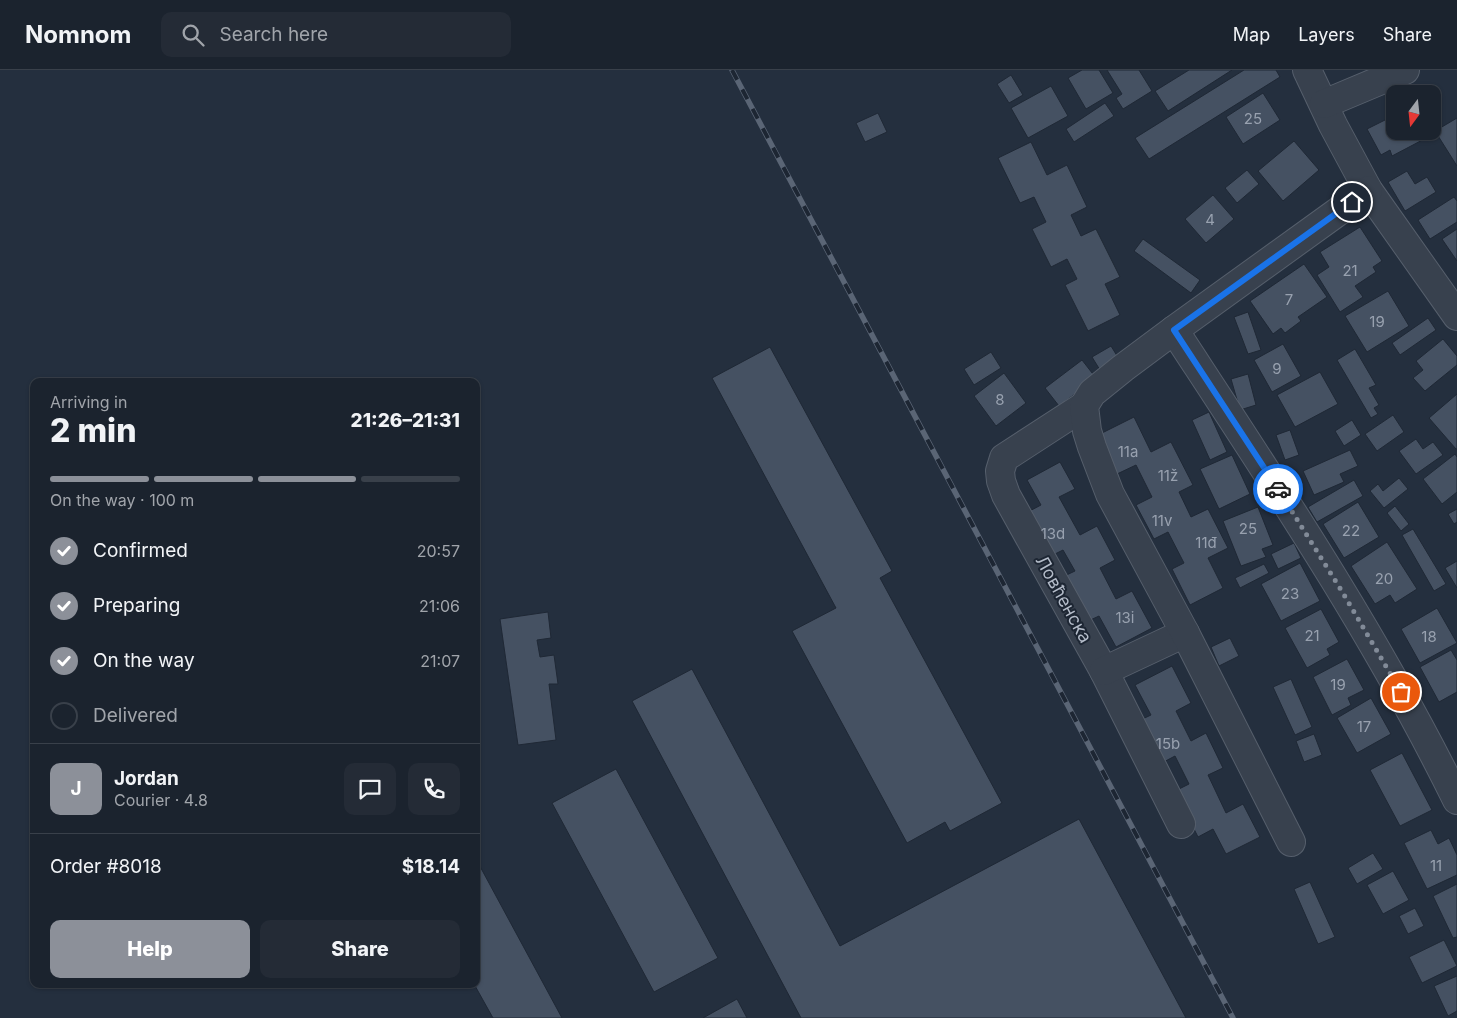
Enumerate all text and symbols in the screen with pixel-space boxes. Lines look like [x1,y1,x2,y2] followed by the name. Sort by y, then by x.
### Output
[161,12,511,57] search box
[25,20,131,49] text: Nomnom
[179,21,207,49] icon: search
[219,23,328,46] text: Search here
[1233,24,1270,45] text: Map
[1298,24,1355,45] text: Layers
[1383,24,1432,45] text: Share
[1386,85,1441,140] north arrow
[1386,85,1441,140] map controls
[1244,109,1262,128] house number: 25
[1331,181,1373,223] pin
[1338,188,1366,216] icon: home
[1205,210,1215,229] house number: 4
[1342,261,1358,280] house number: 21
[1285,290,1293,309] house number: 7
[1369,312,1385,331] house number: 19
[1272,359,1282,378] house number: 9
[995,390,1005,409] house number: 8
[50,392,127,412] text: Arriving in
[351,409,460,432] text: 21:26–21:31
[50,411,136,450] text: 2 min
[1118,442,1138,461] house number: 11a
[1253,464,1303,514] courier
[1158,466,1178,485] house number: 11ž
[1264,475,1292,503] icon: car
[50,490,194,510] text: On the way · 100 m
[1152,511,1173,530] house number: 11v
[1239,519,1257,538] house number: 25
[1342,521,1360,540] house number: 22
[1041,524,1065,543] house number: 13d
[1195,533,1218,552] house number: 11đ
[50,537,78,565] icon: check
[93,539,188,562] text: Confirmed
[417,541,460,561] text: 20:57
[1031,552,1097,646] street label: Ловћенска
[1375,569,1393,588] house number: 20
[1281,584,1299,603] house number: 23
[50,592,78,620] icon: check
[93,594,180,617] text: Preparing
[419,596,460,616] text: 21:06
[1116,608,1135,627] house number: 13i
[1304,626,1320,645] house number: 21
[1421,627,1437,646] house number: 18
[50,647,78,675] icon: check
[93,649,195,672] text: On the way
[420,651,460,671] text: 21:07
[1380,671,1422,713] pin
[1330,675,1346,694] house number: 19
[1387,678,1415,706] icon: bag
[93,704,178,727] text: Delivered
[1357,717,1371,736] house number: 17
[1156,734,1180,753] house number: 15b
[344,763,396,815] button: chat
[408,763,460,815] button: phone
[114,767,179,790] text: Jordan
[70,777,82,800] text: J
[114,790,208,810] text: Courier · 4.8
[50,855,162,878] text: Order #8018
[402,855,460,878] text: $18.14
[1430,856,1442,875] house number: 11
[50,920,250,978] button: Help
[260,920,460,978] button: Share

